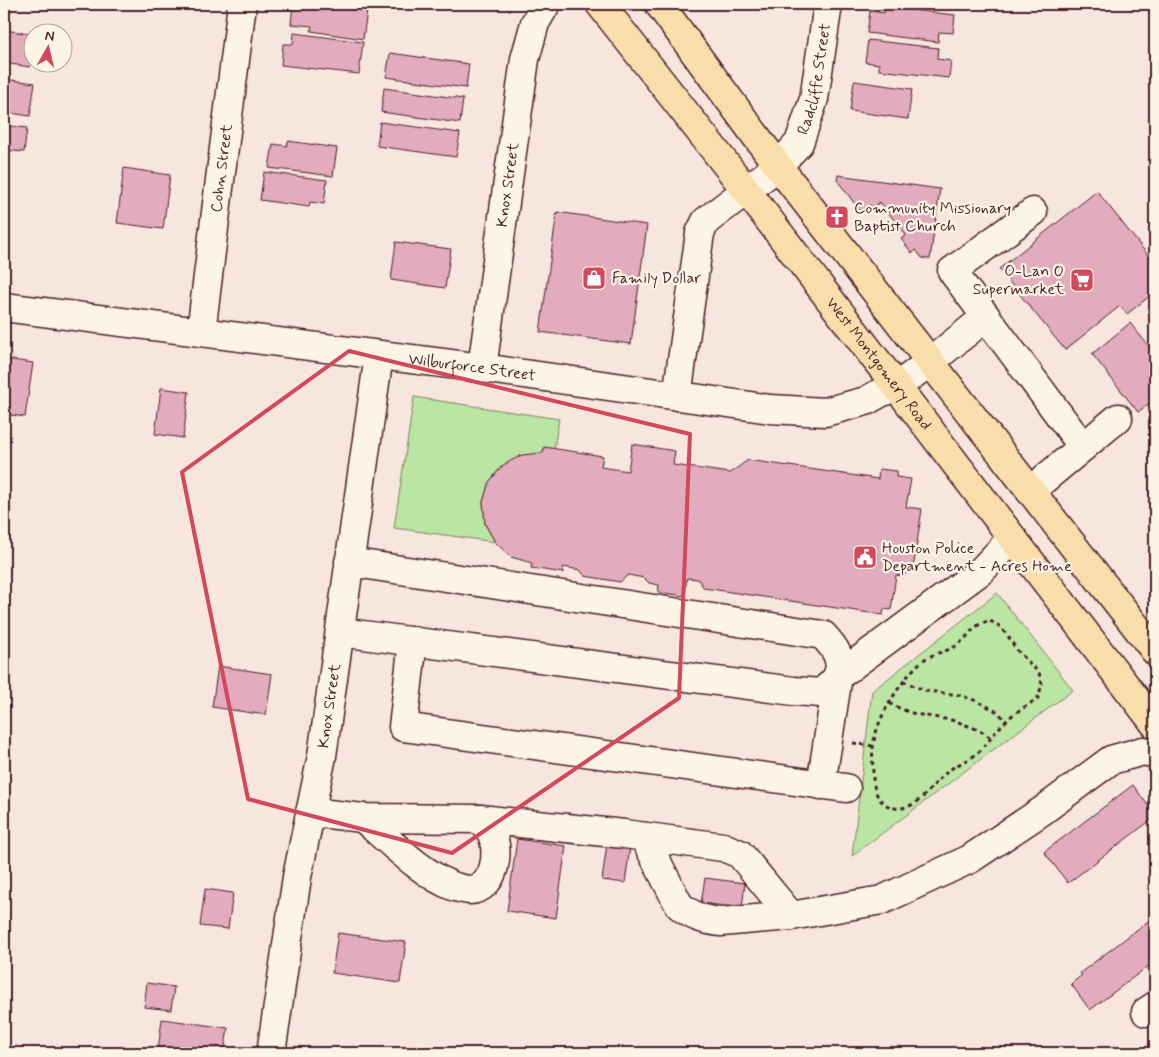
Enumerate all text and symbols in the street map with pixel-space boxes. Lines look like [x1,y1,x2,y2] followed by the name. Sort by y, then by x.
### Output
[792,21,836,138] street label: Radcliffe Street
[22,22,72,72] north arrow
[44,27,56,46] text: N
[206,122,237,214] street label: Cohn Street
[491,141,524,228] street label: Knox Street
[854,198,1011,237] place label: Community Missionary Baptist Church
[824,204,850,230] church icon: Community Missionary Baptist Church
[973,261,1065,300] place label: O-Lan O Supermarket
[581,265,607,291] shop icon: Family Dollar
[1069,267,1095,293] supermarket icon: O-Lan O Supermarket
[612,268,701,289] place label: Family Dollar
[821,293,937,434] street label: West Montgomery Road
[407,348,538,386] street label: Wilburforce Street
[882,538,1072,577] place label: Houston Police Department - Acres Home
[852,544,878,570] public building icon: Houston Police Department - Acres Home
[313,662,346,750] street label: Knox Street

